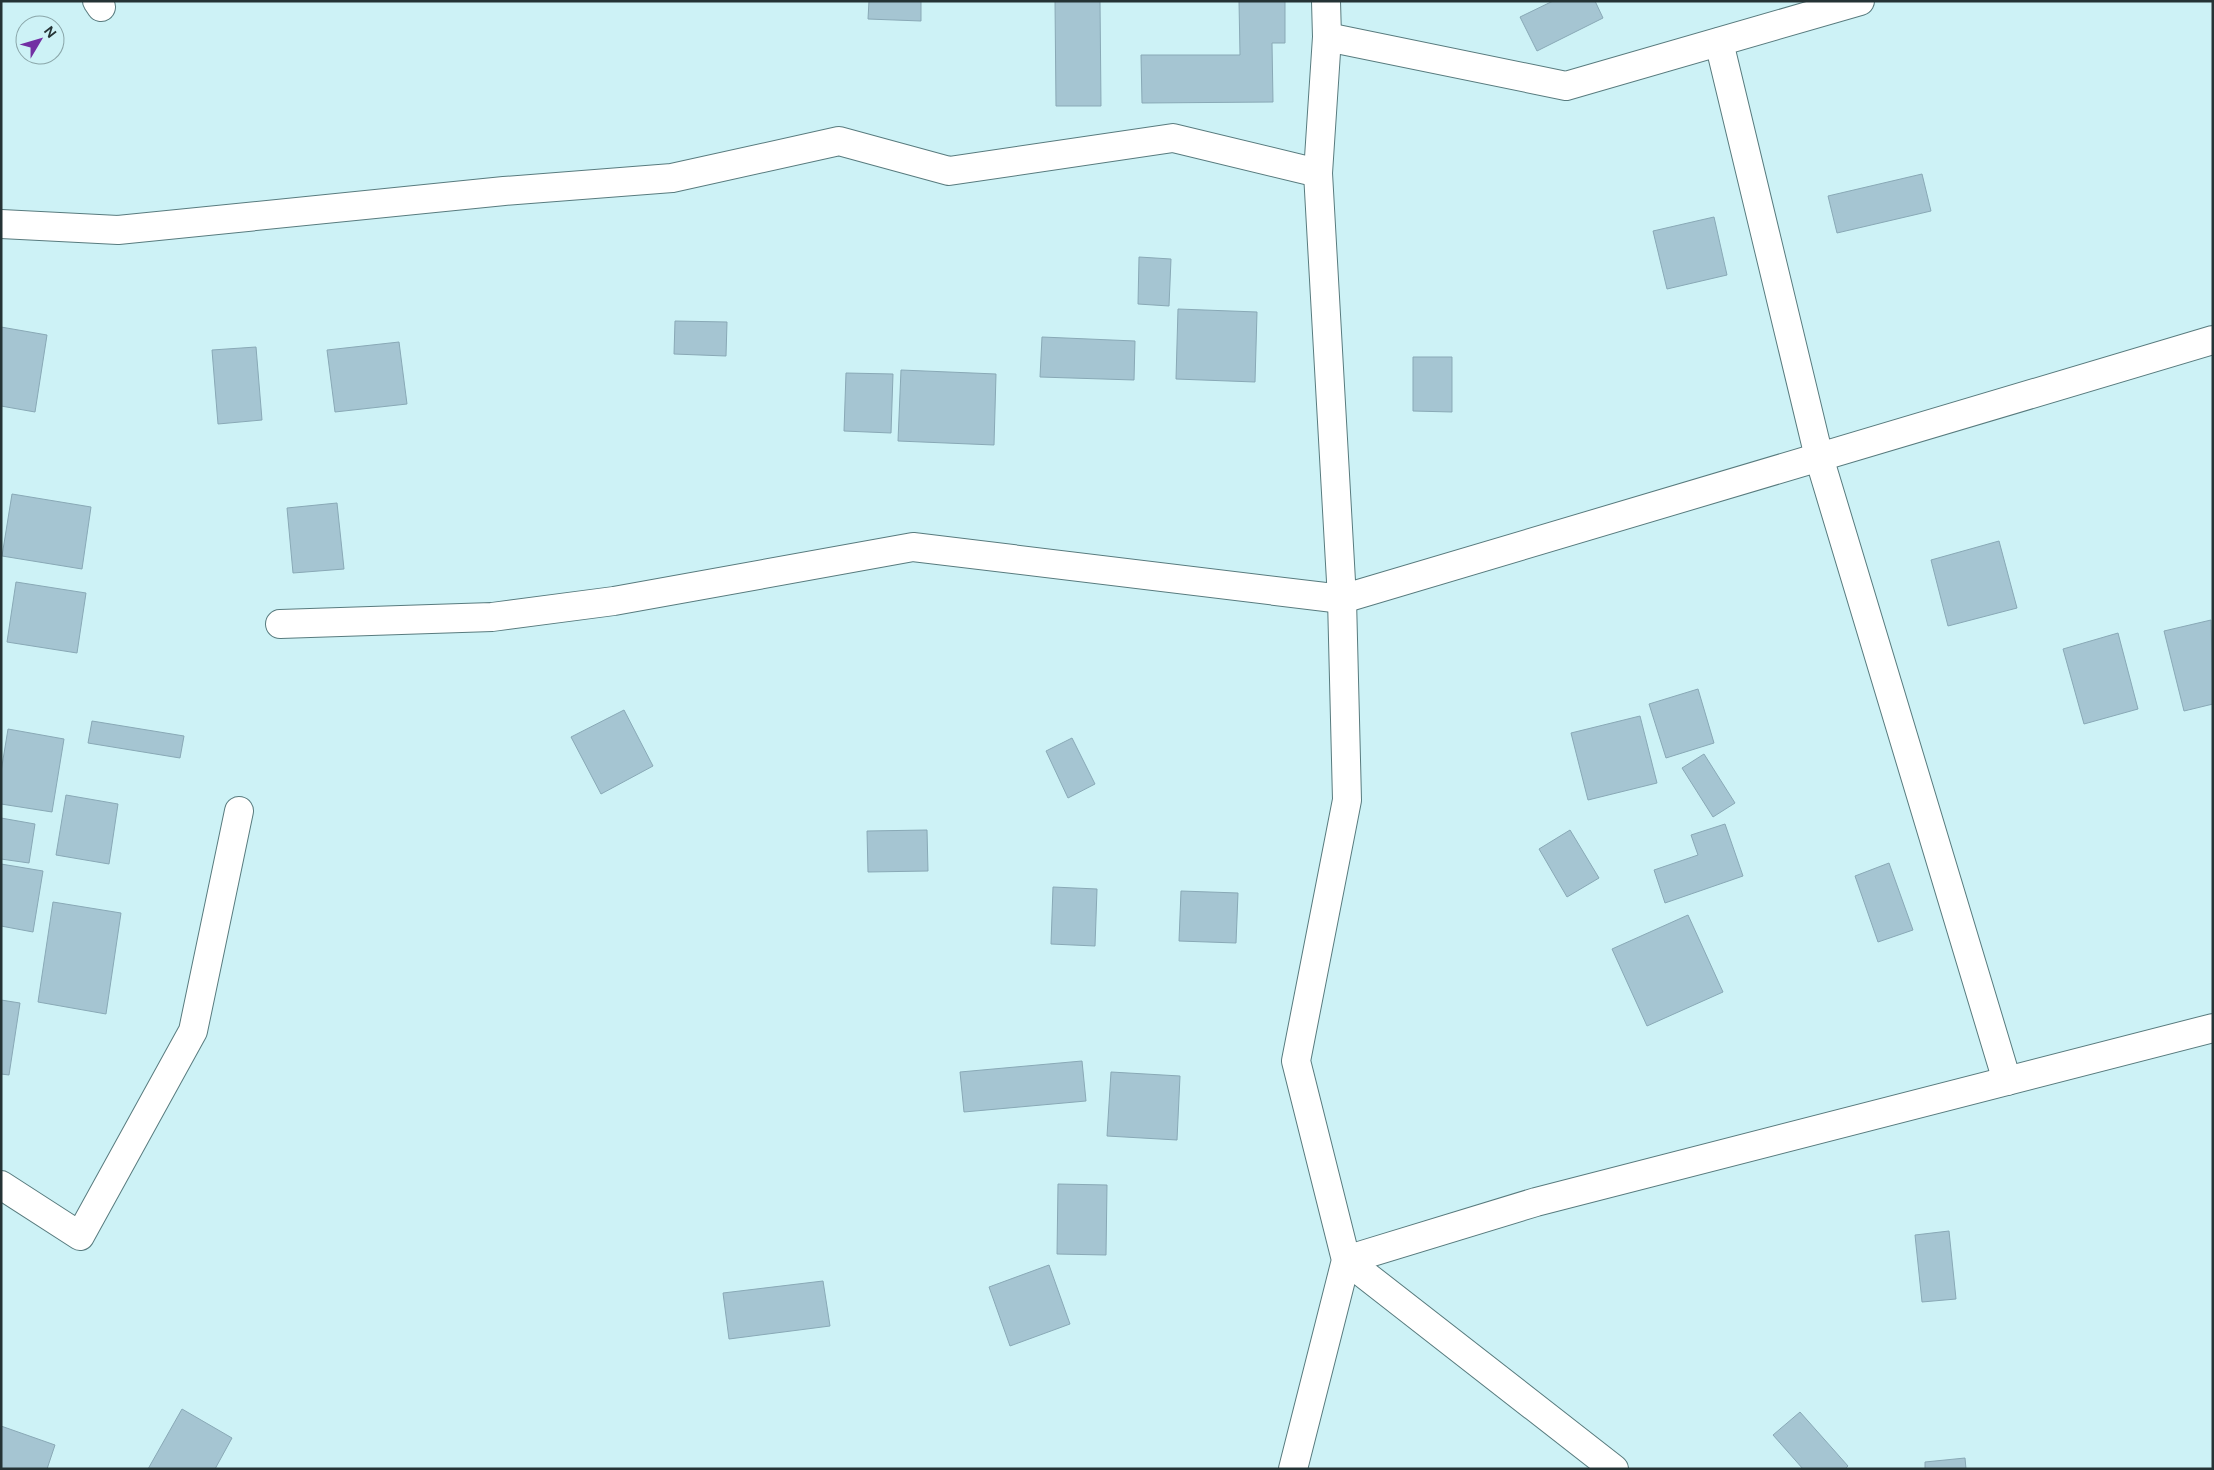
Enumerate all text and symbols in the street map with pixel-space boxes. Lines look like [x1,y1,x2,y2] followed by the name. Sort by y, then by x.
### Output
[15,15,65,65] north arrow
[40,22,60,42] text: N

